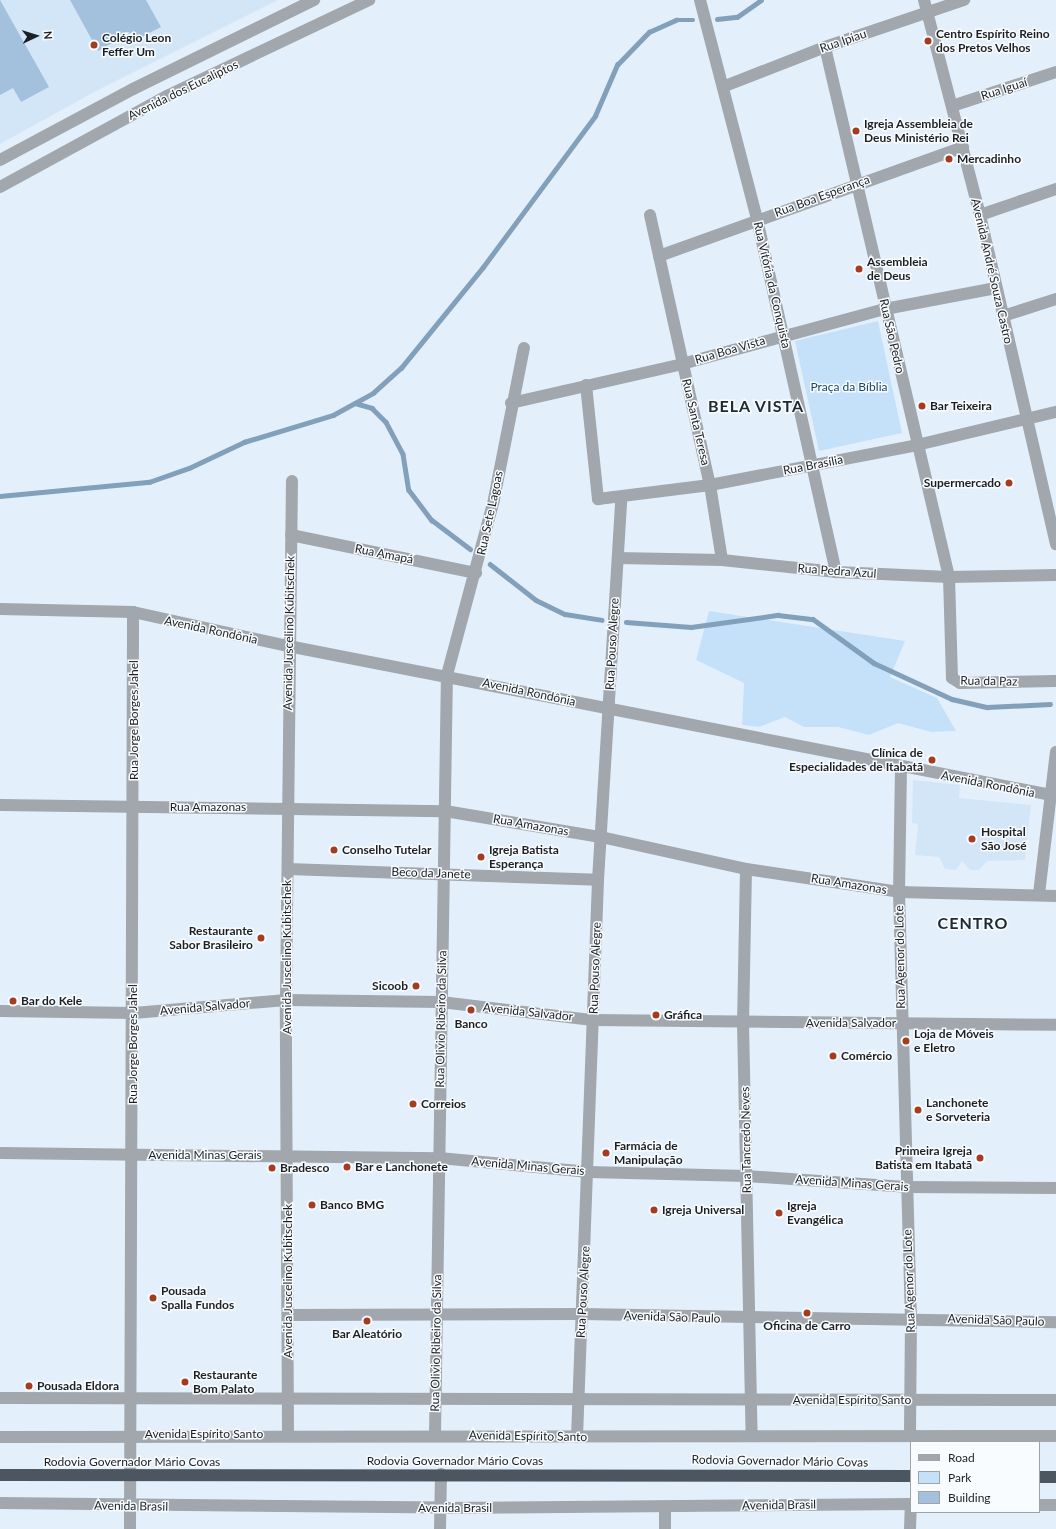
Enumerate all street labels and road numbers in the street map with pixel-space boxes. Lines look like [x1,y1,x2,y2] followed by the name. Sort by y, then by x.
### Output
[818,26,868,56] street label: Rua Ipiau
[126,57,240,123] street label: Avenida dos Eucaliptos
[979,75,1029,103] street label: Rua Iguaí
[772,172,872,220] street label: Rua Boa Esperança
[968,197,1016,345] street label: Avenida André Souza Castro
[750,220,794,350] street label: Rua Vitória da Conquista
[876,297,908,375] street label: Rua São Pedro
[693,333,767,367] street label: Rua Boa Vista
[679,377,713,467] street label: Rua Santa Teresa
[782,452,844,478] street label: Rua Brasília
[474,470,506,556] street label: Rua Sete Lagoas
[353,541,415,567] street label: Rua Amapá
[280,556,298,710] street label: Avenida Juscelino Kubitschek
[797,561,877,581] street label: Rua Pedra Azul
[602,597,622,691] street label: Rua Pouso Alegre
[163,613,259,647] street label: Avenida Rondônia
[127,660,141,780] street label: Rua Jorge Borges Jahel
[960,673,1018,689] street label: Rua da Paz
[481,675,577,709] street label: Avenida Rondônia
[940,768,1036,800] street label: Avenida Rondônia
[170,800,246,814] street label: Rua Amazonas
[492,811,570,839] street label: Rua Amazonas
[391,864,471,882] street label: Beco da Janete
[810,871,888,897] street label: Rua Amazonas
[280,880,294,1034] street label: Avenida Juscelino Kubitschek
[892,905,908,1009] street label: Rua Agenor do Lote
[586,922,604,1014] street label: Rua Pouso Alegre
[433,950,449,1088] street label: Rua Olivio Ribeiro da Silva
[126,984,140,1104] street label: Rua Jorge Borges Jahel
[159,996,251,1018] street label: Avenida Salvador
[482,1000,574,1024] street label: Avenida Salvador
[806,1016,896,1030] street label: Avenida Salvador
[738,1086,754,1194] street label: Rua Tancredo Neves
[148,1148,262,1162] street label: Avenida Minas Gerais
[471,1154,585,1178] street label: Avenida Minas Gerais
[795,1172,909,1194] street label: Avenida Minas Gerais
[281,1204,295,1358] street label: Avenida Juscelino Kubitschek
[900,1229,918,1333] street label: Rua Agenor do Lote
[573,1245,593,1339] street label: Rua Pouso Alegre
[428,1274,444,1412] street label: Rua Olivio Ribeiro da Silva
[623,1308,721,1326] street label: Avenida São Paulo
[947,1311,1045,1329] street label: Avenida São Paulo
[793,1393,911,1407] street label: Avenida Espírito Santo
[145,1427,263,1441] street label: Avenida Espírito Santo
[469,1428,587,1444] street label: Avenida Espírito Santo
[691,1452,869,1470] street label: Rodovia Governador Mário Covas
[367,1454,543,1468] street label: Rodovia Governador Mário Covas
[44,1455,220,1469] street label: Rodovia Governador Mário Covas
[742,1497,816,1513] street label: Avenida Brasil
[94,1498,168,1514] street label: Avenida Brasil
[418,1501,492,1515] street label: Avenida Brasil

